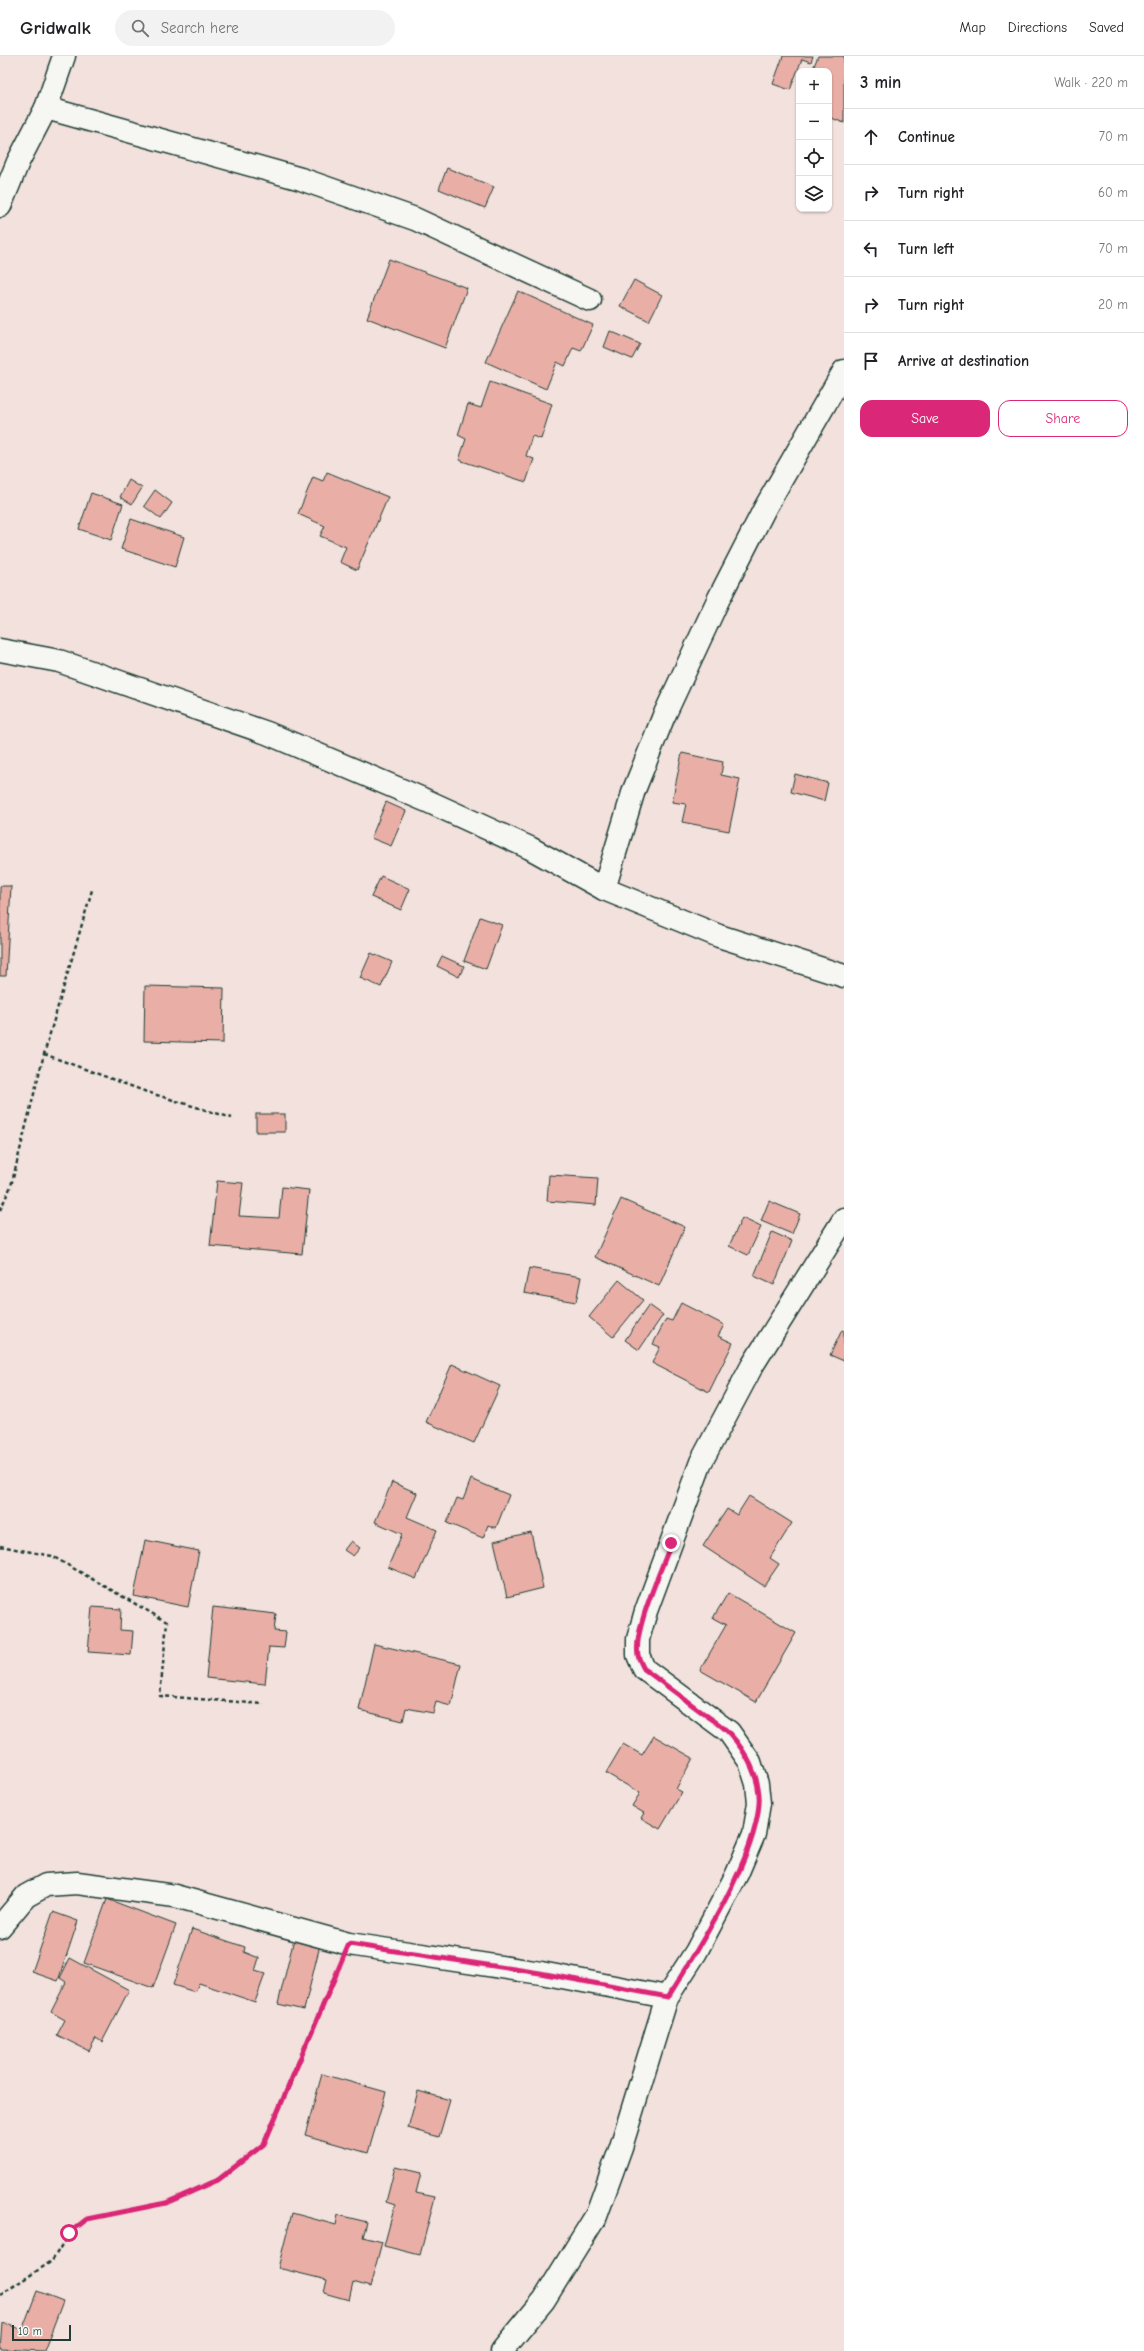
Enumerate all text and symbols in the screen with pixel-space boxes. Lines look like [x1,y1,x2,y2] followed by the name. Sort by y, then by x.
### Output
[115,10,395,46] search box
[20,17,91,39] text: Gridwalk
[129,17,151,39] icon: search
[161,19,239,37] text: Search here
[959,19,986,36] text: Map
[1008,19,1067,36] text: Directions
[1089,19,1124,36] text: Saved
[796,68,832,212] map controls
[796,68,832,104] button: +
[860,73,901,92] text: 3 min
[1054,75,1128,90] text: Walk · 220 m
[796,104,832,140] button: −
[860,126,882,148] icon: ahead
[898,128,955,146] text: Continue
[1099,129,1128,144] text: 70 m
[796,140,832,176] button: locate
[796,176,832,212] button: layers
[860,182,882,204] icon: right
[898,184,964,202] text: Turn right
[1098,185,1128,200] text: 60 m
[860,238,882,260] icon: left
[898,240,954,258] text: Turn left
[1099,241,1128,256] text: 70 m
[860,294,882,316] icon: right
[898,296,964,314] text: Turn right
[1098,297,1128,312] text: 20 m
[860,350,882,372] icon: arrive
[898,352,1029,370] text: Arrive at destination
[860,400,990,437] button: Save
[998,400,1128,437] button: Share
[662,1534,680,1552] route end
[60,2224,78,2242] route start
[12,2323,71,2342] scale bar
[18,2325,42,2338] text: 10 m

